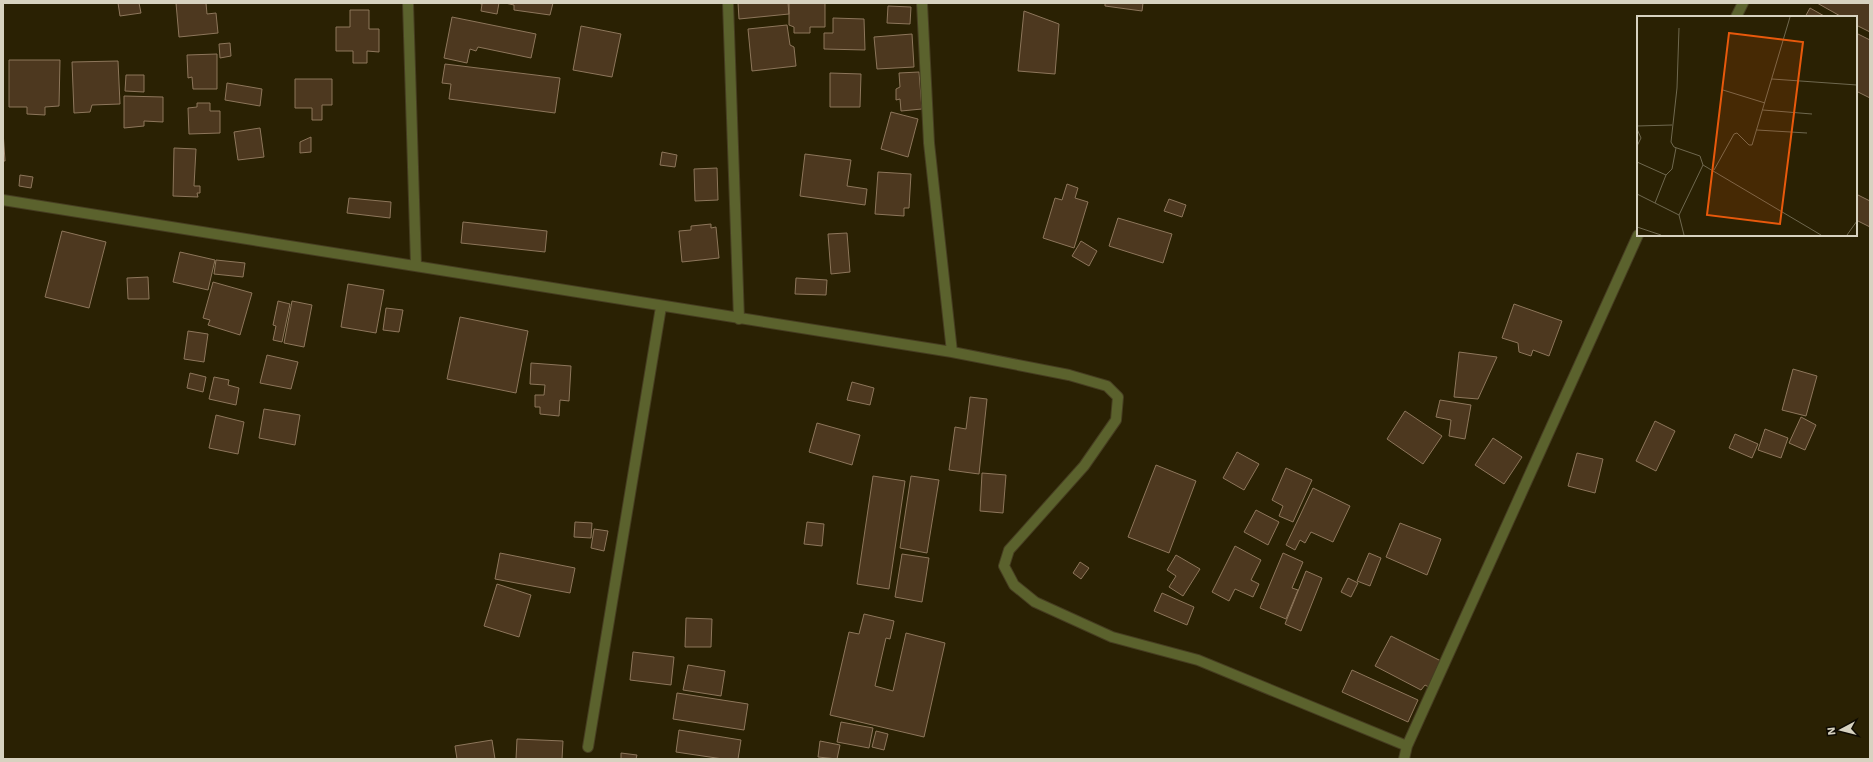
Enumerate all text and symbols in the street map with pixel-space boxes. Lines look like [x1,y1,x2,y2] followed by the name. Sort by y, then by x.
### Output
[1637,16,1857,236] inset map
[1821,710,1861,750] north arrow
[1825,726,1839,736] text: N

